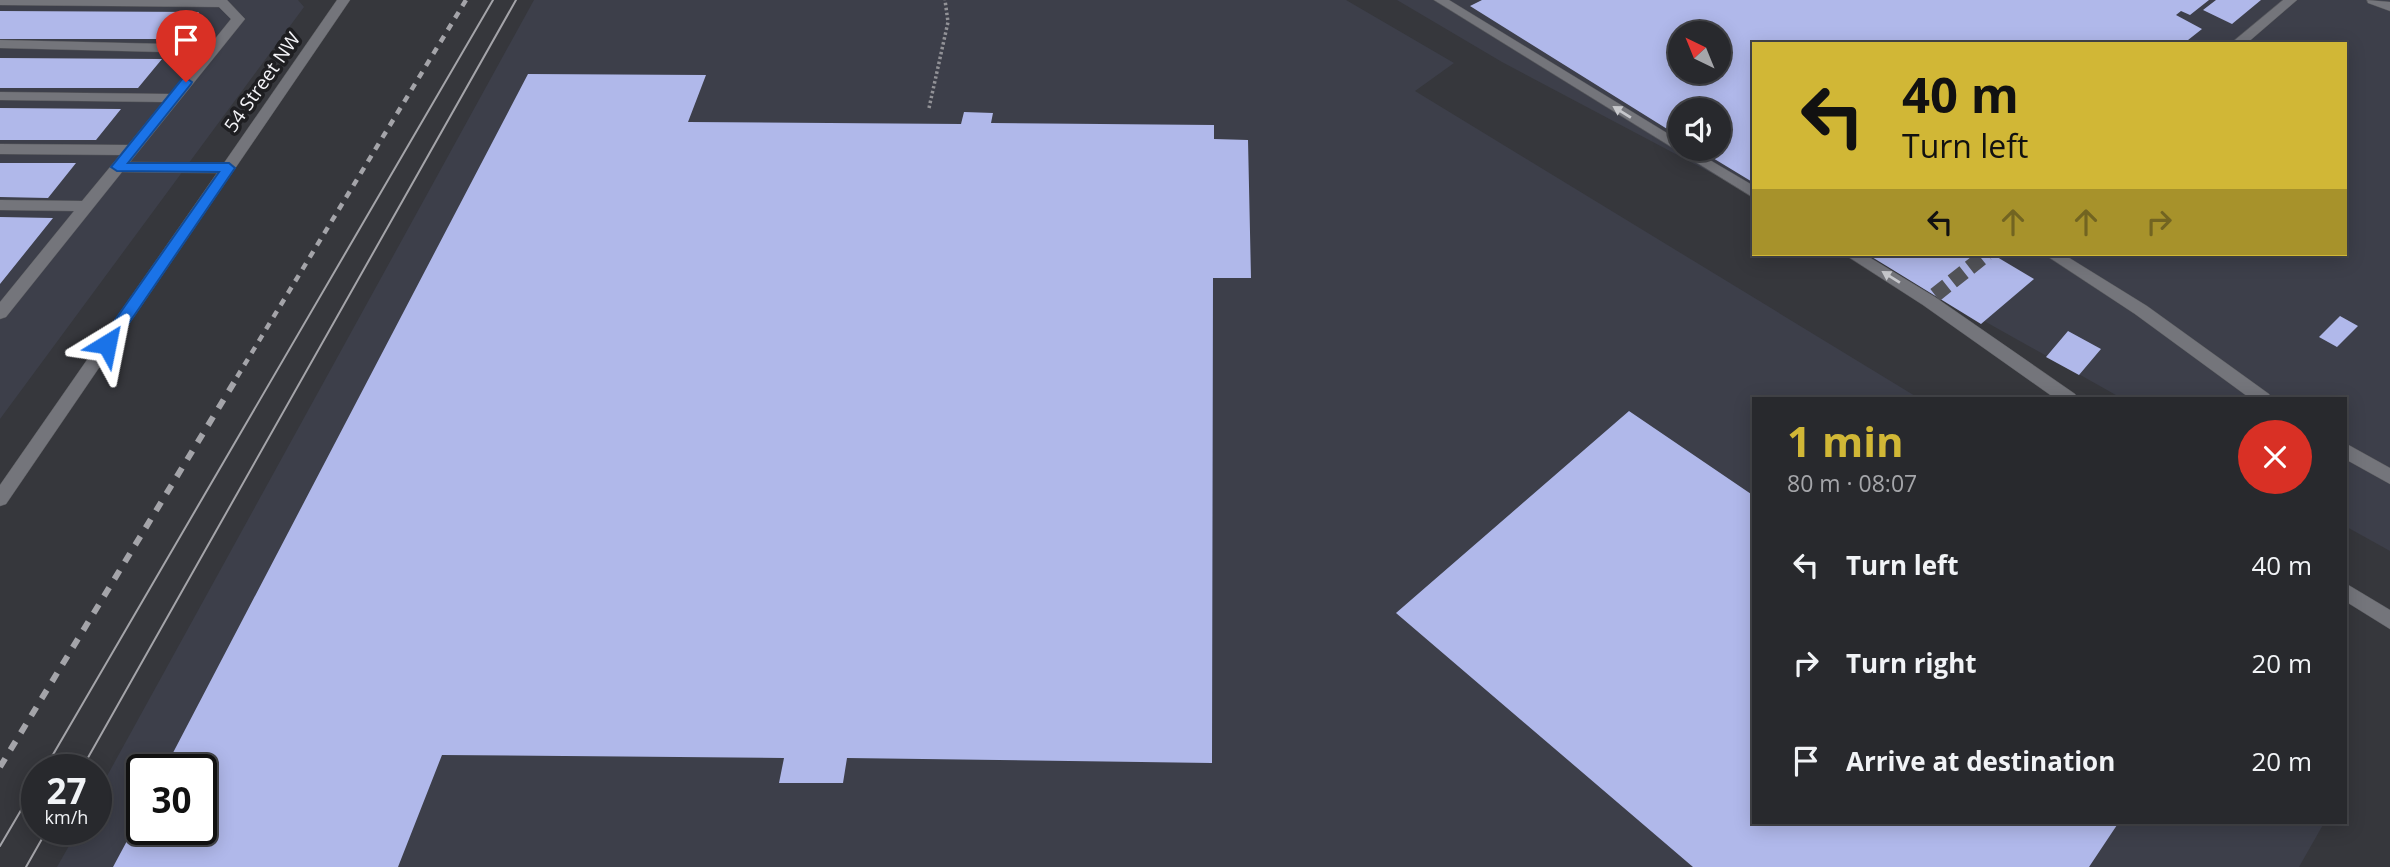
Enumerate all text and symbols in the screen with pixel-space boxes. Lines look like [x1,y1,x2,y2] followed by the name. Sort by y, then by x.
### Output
[156,10,216,82] pin
[167,21,205,59] icon: arrive
[1668,21,1731,84] north arrow
[1668,21,1731,161] map controls
[218,26,306,137] street label: 54 Street NW
[1902,61,2019,127] text: 40 m
[1787,70,1878,161] icon: left
[1668,98,1731,161] button: sound
[1612,106,1631,119] one-way arrow
[1902,124,2028,167] text: Turn left
[1921,203,1959,241] icon: left
[1994,203,2032,241] icon: ahead
[2067,203,2105,241] icon: ahead
[2140,203,2178,241] icon: right
[1881,271,1900,284] one-way arrow
[70,307,144,381] position arrow
[1787,412,1904,469] text: 1 min
[2238,420,2312,494] button: close
[1787,467,1917,499] text: 80 m · 08:07
[1787,546,1825,584] icon: left
[1846,547,1958,583] text: Turn left
[2251,547,2312,583] text: 40 m
[1787,644,1825,682] icon: right
[1846,645,1977,681] text: Turn right
[2251,645,2312,681] text: 20 m
[1787,742,1825,780] icon: arrive
[1846,743,2115,779] text: Arrive at destination
[2251,743,2312,779] text: 20 m
[126,754,217,845] speed limit sign: 30
[46,767,87,814] text: 27
[45,805,88,829] text: km/h

